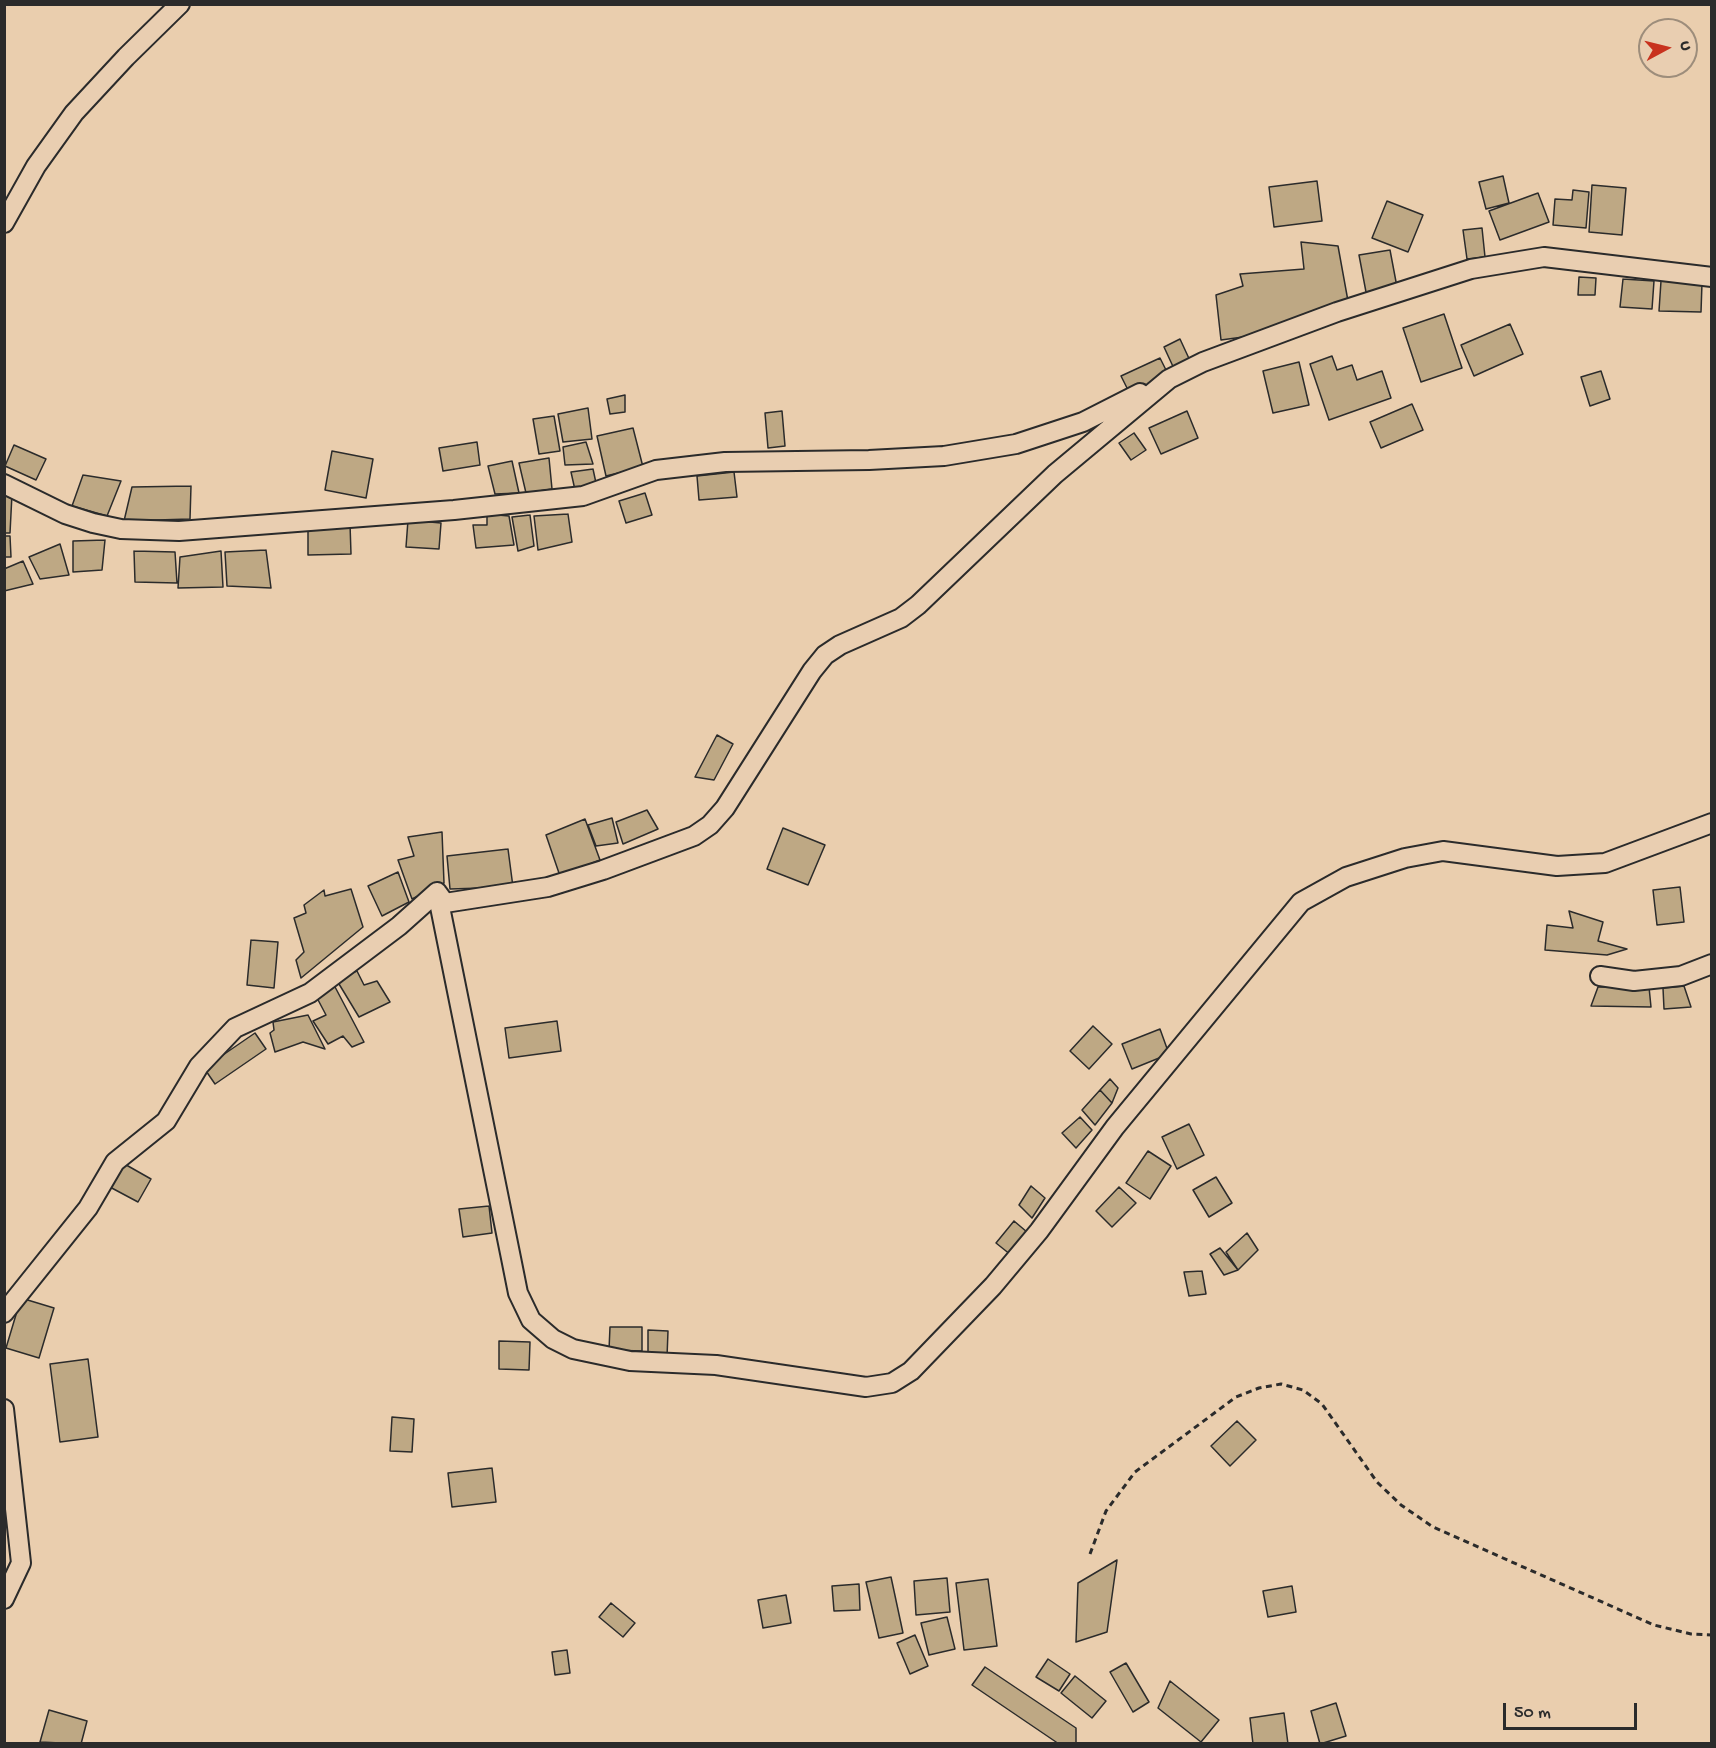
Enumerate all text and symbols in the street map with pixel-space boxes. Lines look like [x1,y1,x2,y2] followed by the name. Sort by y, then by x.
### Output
[1638,18,1698,78] north arrow
[1674,40,1694,52] text: U
[1506,1691,1640,1729] scale bar
[1514,1703,1551,1724] text: 50 m

